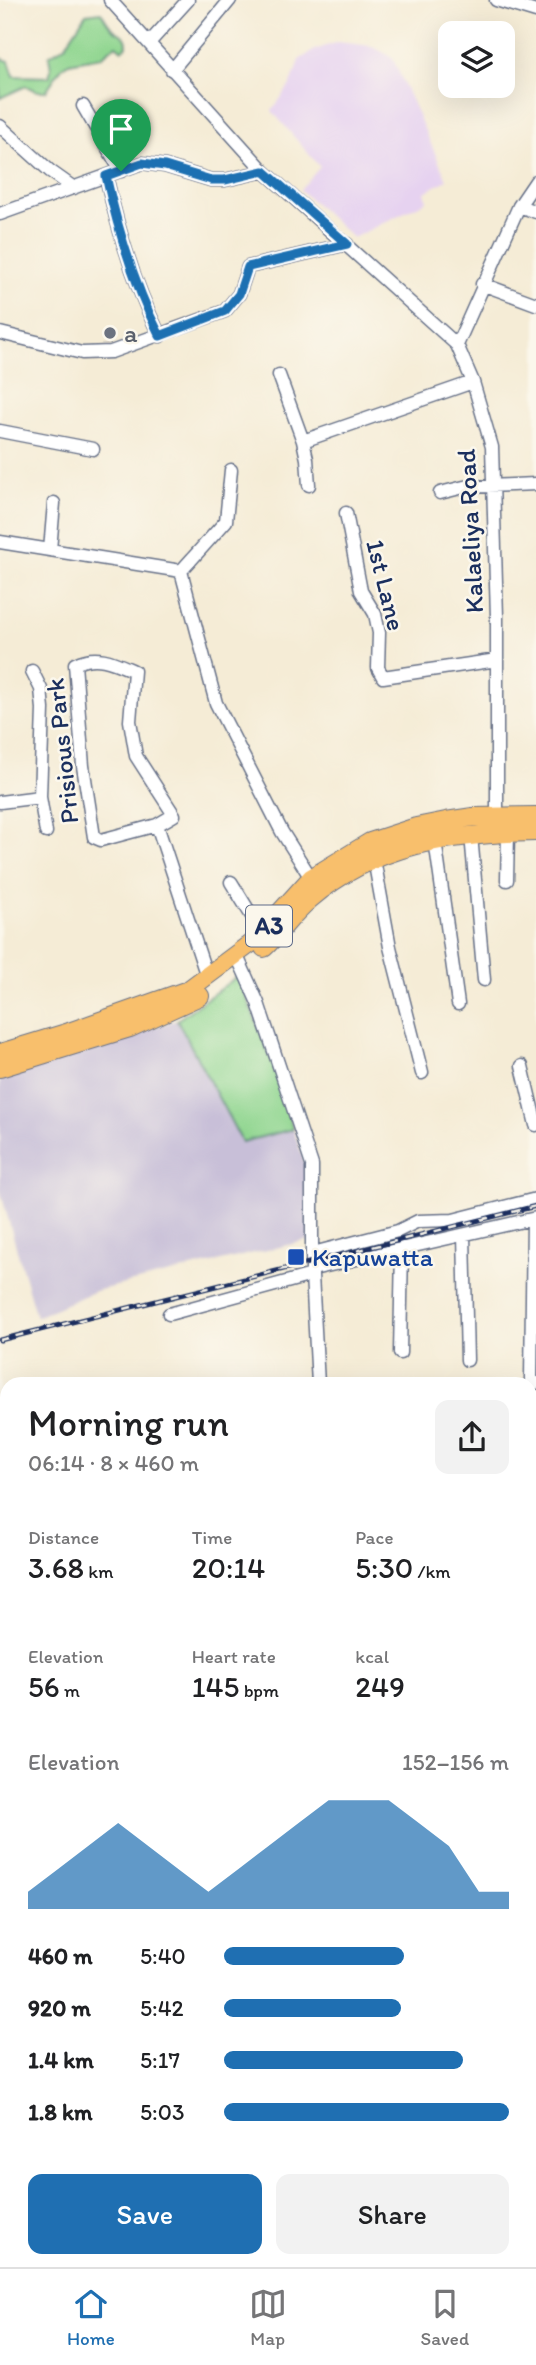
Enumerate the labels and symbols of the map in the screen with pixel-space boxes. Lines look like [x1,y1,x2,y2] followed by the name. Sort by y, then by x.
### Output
[91,99,151,171] pin
[124,317,138,349] place label: a
[102,325,118,341] marker: a
[450,447,490,614] street label: Kalaeliya Road
[359,536,413,634] street label: 1st Lane
[38,677,86,825] street label: Prisious Park
[246,906,292,946] road number: A3
[312,1241,434,1273] place label: Kapuwatta
[286,1247,306,1267] marker: Kapuwatta

